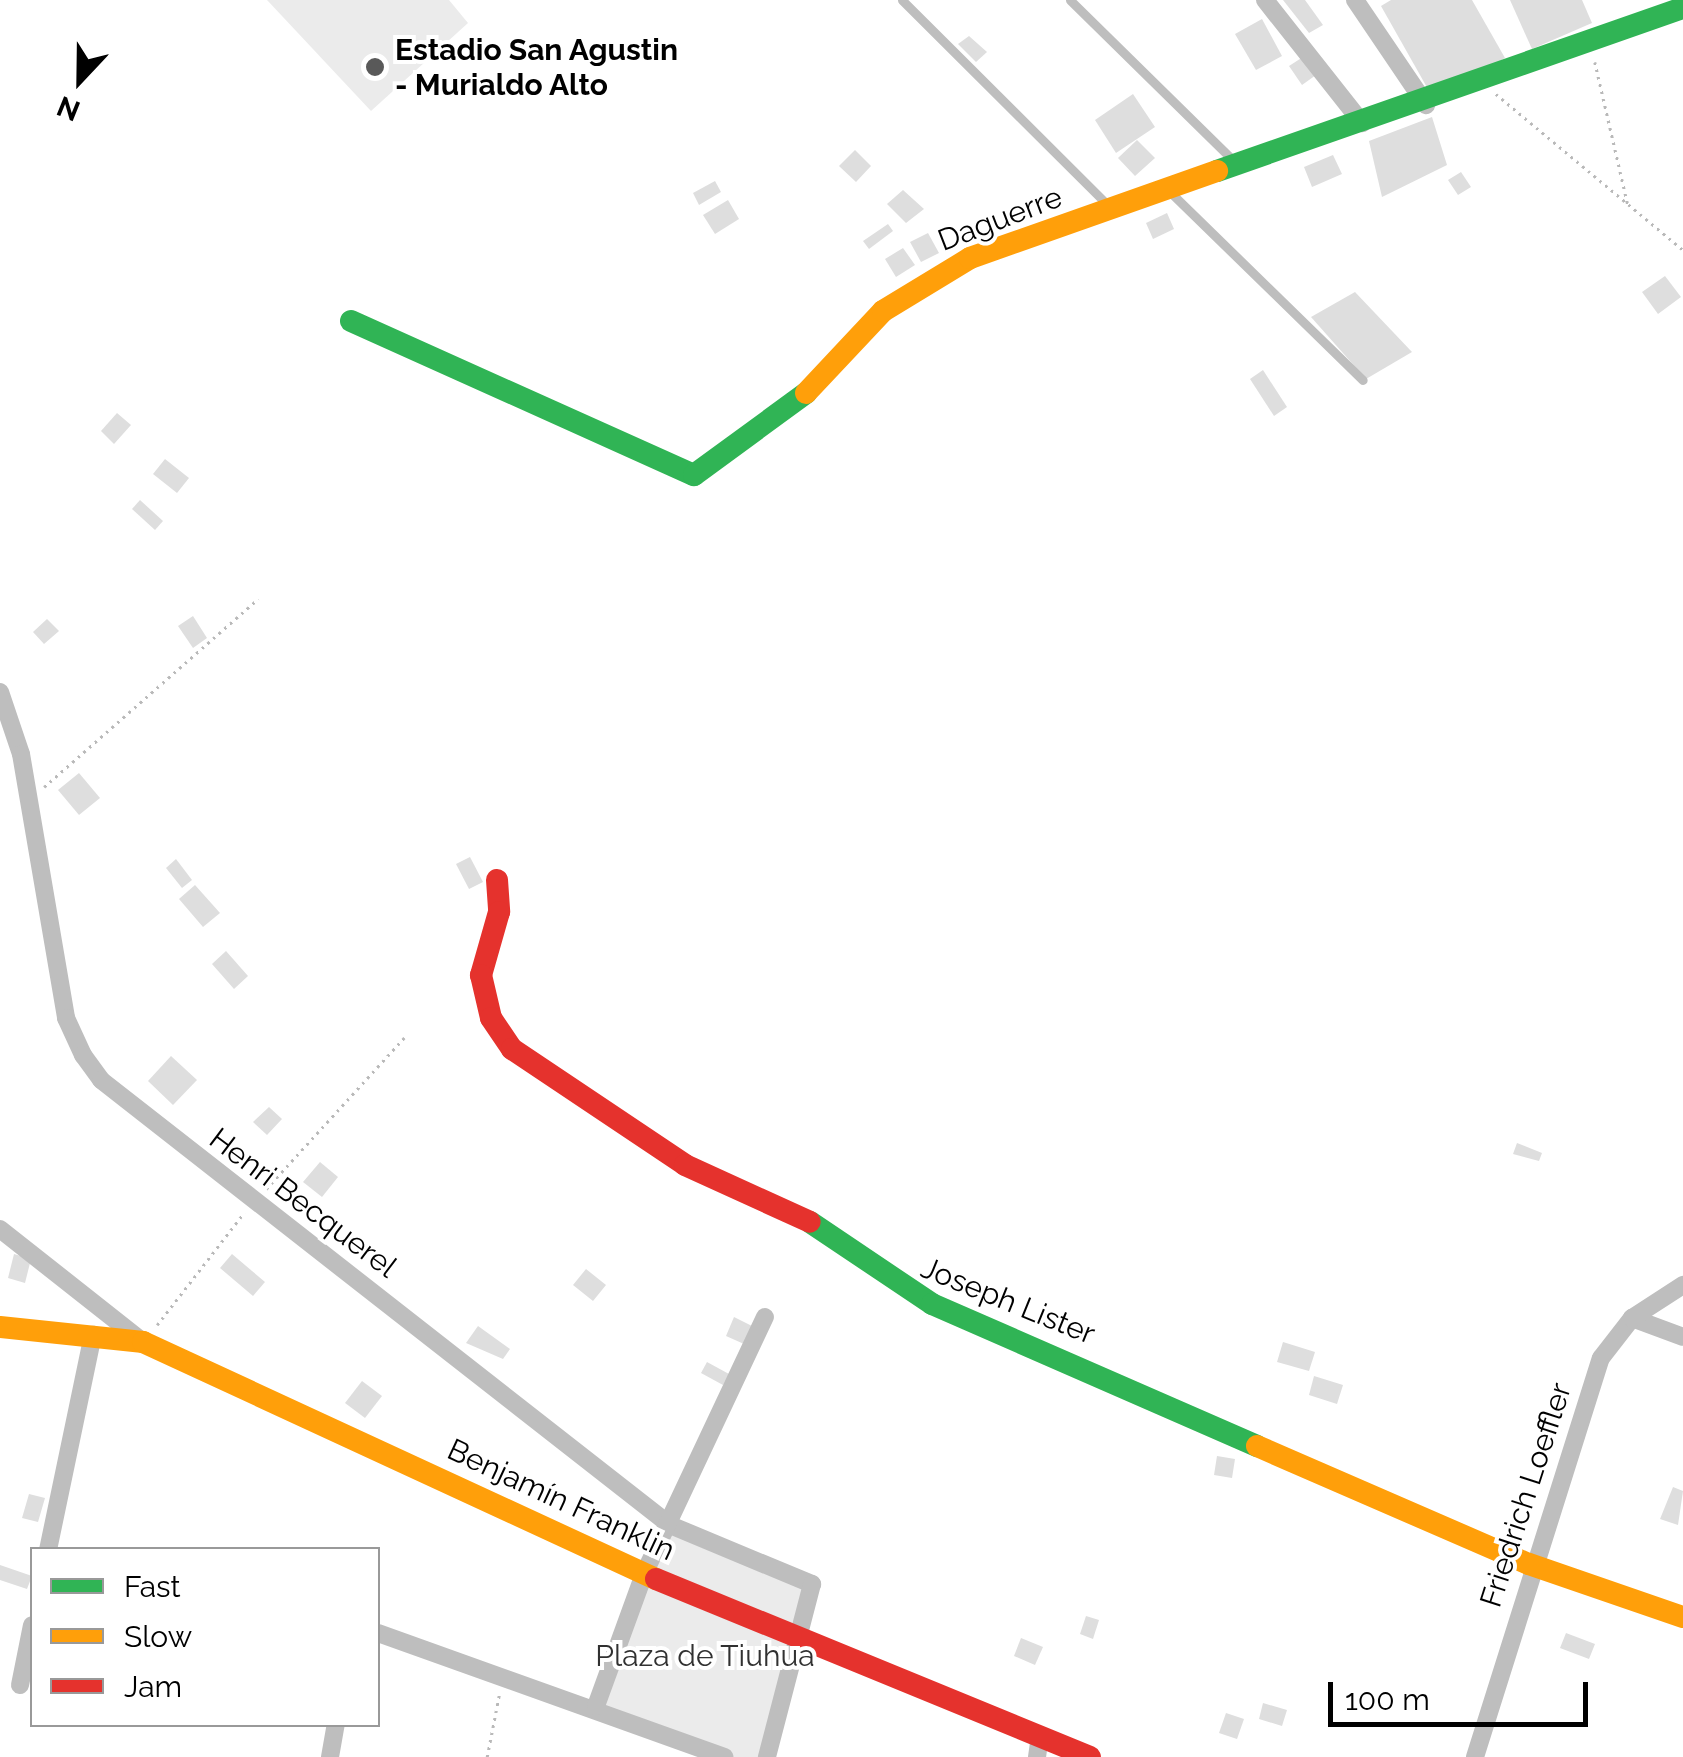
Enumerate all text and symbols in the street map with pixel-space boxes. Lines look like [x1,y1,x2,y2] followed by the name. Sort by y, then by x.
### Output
[30,30,130,130] north arrow
[395,32,679,102] place label: Estadio San Agustin - Murialdo Alto
[364,56,386,78] marker: Estadio San Agustin - Murialdo Alto
[52,89,85,128] text: N
[933,179,1067,259] street label: Daguerre
[202,1121,404,1285] street label: Henri Becquerel
[916,1250,1100,1352] street label: Joseph Lister
[1473,1378,1579,1612] street label: Friedrich Loeffler
[442,1432,680,1568] street label: Benjamín Franklin
[30,1547,380,1727] legend
[124,1569,181,1604] text: Fast
[124,1619,192,1654] text: Slow
[595,1638,815,1674] park label: Plaza de Tiuhua
[1333,1662,1593,1724] scale bar
[124,1669,182,1704] text: Jam
[1345,1682,1430,1717] text: 100 m

